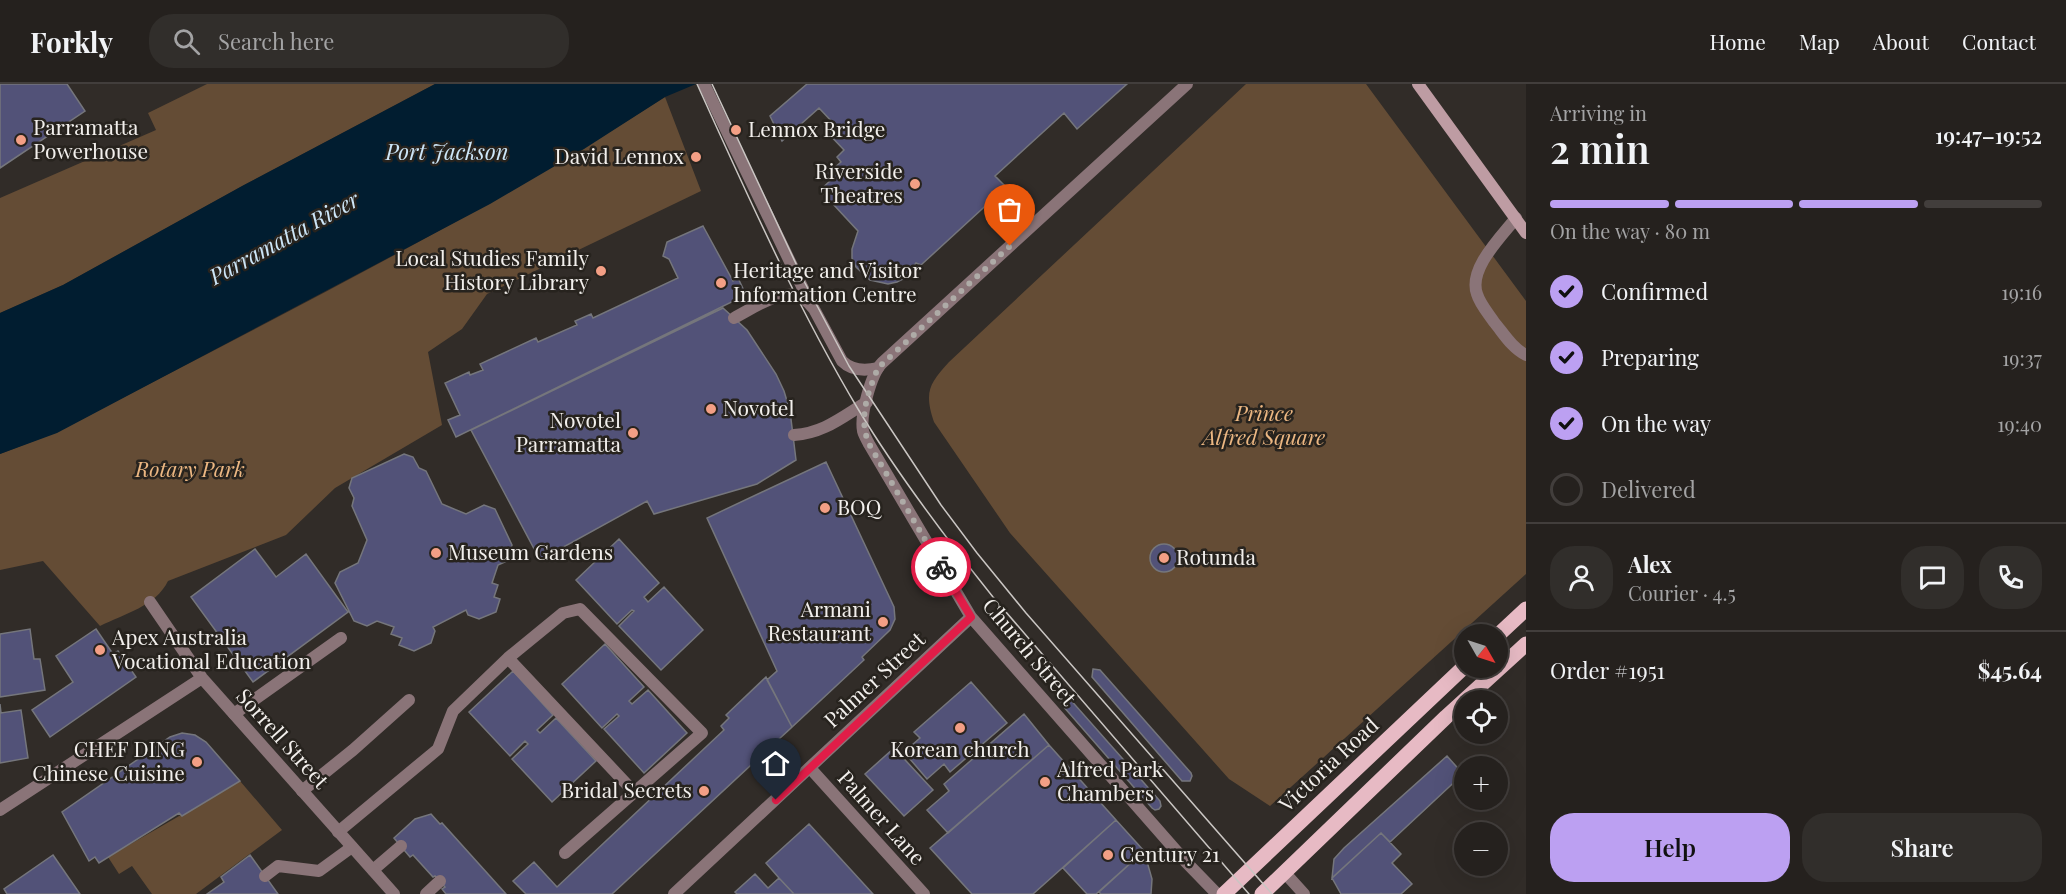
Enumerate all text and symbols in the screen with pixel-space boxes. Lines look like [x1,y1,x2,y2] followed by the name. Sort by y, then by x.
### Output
[149,14,569,68] search box
[30,23,113,60] text: Forkly
[170,25,203,58] icon: search
[218,26,334,56] text: Search here
[1710,27,1766,55] text: Home
[1799,27,1840,55] text: Map
[1873,27,1929,55] text: About
[1962,27,2036,55] text: Contact
[1550,99,1647,126] text: Arriving in
[33,112,148,164] place label: Parramatta Powerhouse
[748,114,885,142] place label: Lennox Bridge
[1935,120,2042,150] text: 19:47–19:52
[1550,122,1650,174] text: 2 min
[729,123,743,137] marker: Lennox Bridge
[14,133,28,147] marker: Parramatta Powerhouse
[385,136,508,166] water label: Port Jackson
[555,141,684,169] place label: David Lennox
[689,150,703,164] marker: David Lennox
[815,156,903,208] place label: Riverside Theatres
[908,177,922,191] marker: Riverside Theatres
[202,183,364,291] water label: Parramatta River
[984,184,1035,246] pin
[993,193,1026,226] icon: bag
[1550,217,1710,244] text: On the way · 80 m
[395,243,589,295] place label: Local Studies Family History Library
[733,255,922,307] place label: Heritage and Visitor Information Centre
[594,264,608,278] marker: Local Studies Family History Library
[1550,275,1583,308] icon: check
[714,276,728,290] marker: Heritage and Visitor Information Centre
[1601,276,1708,306] text: Confirmed
[2001,278,2042,305] text: 19:16
[1550,341,1583,374] icon: check
[1601,342,1699,372] text: Preparing
[2002,344,2042,371] text: 19:37
[723,393,794,421] place label: Novotel
[1201,398,1325,450] park label: Prince Alfred Square
[704,402,718,416] marker: Novotel
[516,405,622,457] place label: Novotel Parramatta
[1550,407,1583,440] icon: check
[1601,408,1711,438] text: On the way
[1997,410,2042,437] text: 19:40
[626,426,640,440] marker: Novotel Parramatta
[134,454,245,482] park label: Rotary Park
[1601,474,1696,504] text: Delivered
[837,492,883,520] place label: BOQ
[818,501,832,515] marker: BOQ
[448,537,613,565] place label: Museum Gardens
[911,537,971,597] courier
[1176,542,1256,570] place label: Rotunda
[429,546,443,560] marker: Museum Gardens
[1550,546,1613,609] button: person
[1901,546,1964,609] button: chat
[1979,546,2042,609] button: phone
[1628,549,1672,579] text: Alex
[925,551,958,584] icon: bike
[1157,551,1171,565] marker: Rotunda
[1628,579,1736,606] text: Courier · 4.5
[977,591,1084,711] street label: Church Street
[768,594,872,646] place label: Armani Restaurant
[876,615,890,629] marker: Armani Restaurant
[111,622,311,674] place label: Apex Australia Vocational Education
[817,624,931,733] street label: Palmer Street
[1454,624,1508,678] north arrow
[1454,624,1508,876] map controls
[93,643,107,657] marker: Apex Australia Vocational Education
[1550,655,1665,685] text: Order #1951
[1978,655,2042,685] text: $45.64
[231,682,336,794] street label: Sorrell Street
[1454,690,1508,744] button: locate
[1271,710,1383,818] street label: Victoria Road
[953,721,967,735] marker: Korean church
[32,734,185,786] place label: CHEF DING Chinese Cuisine
[890,734,1030,762] place label: Korean church
[750,738,801,800] pin
[759,747,792,780] icon: home
[1056,754,1164,806] place label: Alfred Park Chambers
[190,755,204,769] marker: CHEF DING Chinese Cuisine
[1454,756,1508,810] button: +
[833,763,932,870] street label: Palmer Lane
[561,775,692,803] place label: Bridal Secrets
[1038,775,1052,789] marker: Alfred Park Chambers
[697,784,711,798] marker: Bridal Secrets
[1550,813,1790,882] button: Help
[1802,813,2042,882] button: Share
[1454,822,1508,876] button: −
[1120,839,1220,867] place label: Century 21
[1101,848,1115,862] marker: Century 21

